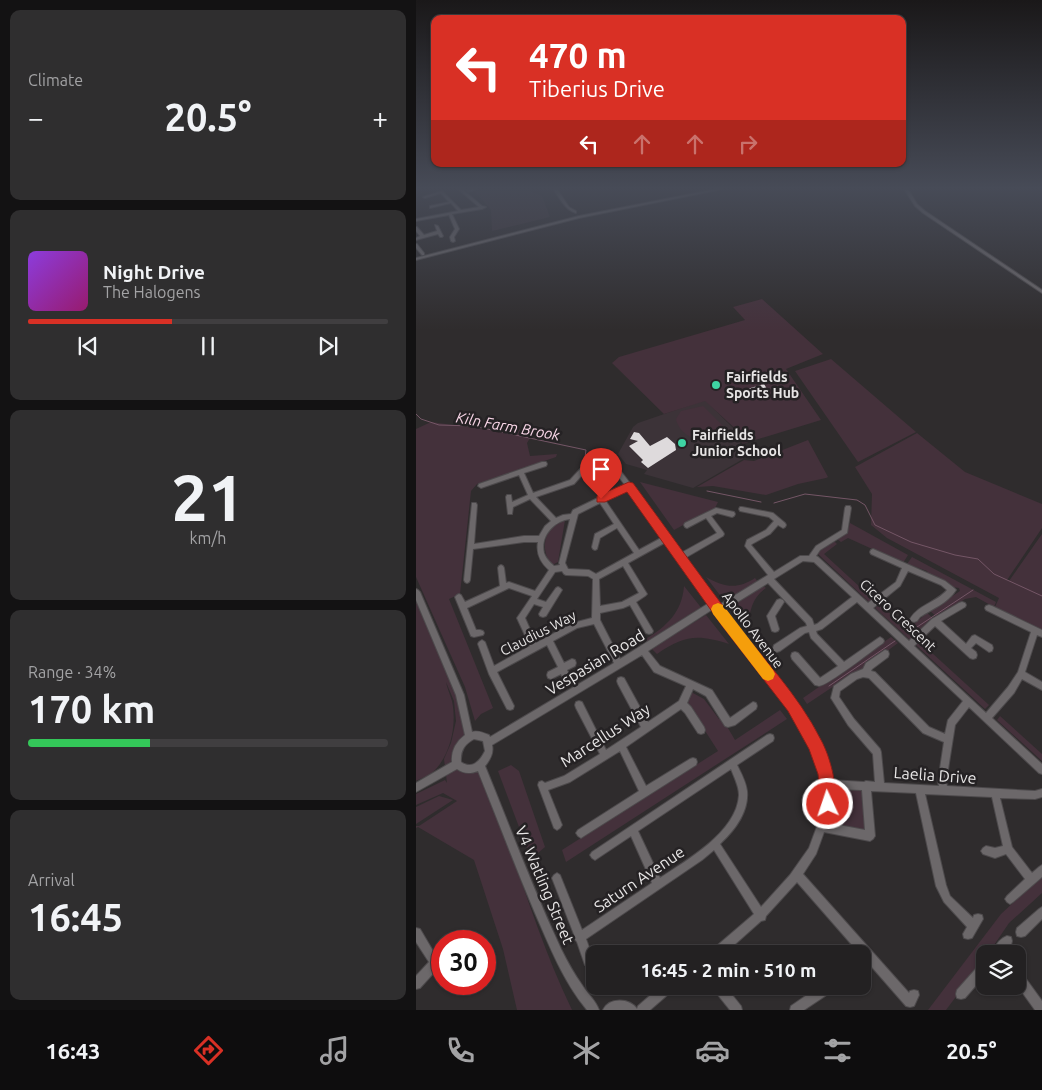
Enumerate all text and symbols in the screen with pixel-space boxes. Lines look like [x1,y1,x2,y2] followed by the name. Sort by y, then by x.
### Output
[446,35,511,100] icon: left
[529,35,627,75] text: 470 m
[28,71,83,89] text: Climate
[529,76,665,101] text: Tiberius Drive
[164,96,252,138] text: 20.5°
[28,102,44,133] text: −
[372,102,388,133] text: +
[575,130,603,158] icon: left
[628,130,656,158] icon: ahead
[681,130,709,158] icon: ahead
[734,130,762,158] icon: right
[103,261,205,283] text: Night Drive
[103,283,201,301] text: The Halogens
[74,332,102,360] icon: previous
[194,332,222,360] icon: pause
[314,332,342,360] icon: next
[726,369,799,401] place label: Fairfields Sports Hub
[710,379,722,391] marker: Fairfields Sports Hub
[455,408,562,444] water label: Kiln Farm Brook
[692,427,781,459] place label: Fairfields Junior School
[676,437,688,449] marker: Fairfields Junior School
[580,448,622,499] pin
[587,455,615,483] icon: arrive
[171,460,245,533] text: 21
[190,529,226,547] text: km/h
[857,576,940,655] street label: Cicero Crescent
[719,589,787,671] street label: Apollo Avenue
[497,607,579,659] street label: Claudius Way
[542,626,648,698] street label: Vespasian Road
[28,663,116,681] text: Range · 34%
[28,688,155,730] text: 170 km
[557,699,653,771] street label: Marcellus Way
[893,763,977,787] street label: Laelia Drive
[801,777,853,829] position arrow
[512,823,578,947] street label: V4 Watling Street
[591,842,687,916] street label: Saturn Avenue
[28,871,75,889] text: Arrival
[28,896,123,938] text: 16:45
[431,930,496,995] speed limit sign: 30
[976,945,1026,995] map controls
[976,945,1026,995] button: layers
[641,959,816,981] text: 16:45 · 2 min · 510 m
[191,1033,226,1068] icon: directions
[317,1033,352,1068] icon: music
[443,1033,478,1068] icon: phone
[569,1033,604,1068] icon: climate
[695,1033,730,1068] icon: car
[820,1033,855,1068] icon: filters
[45,1038,100,1063] text: 16:43
[946,1038,997,1063] text: 20.5°

